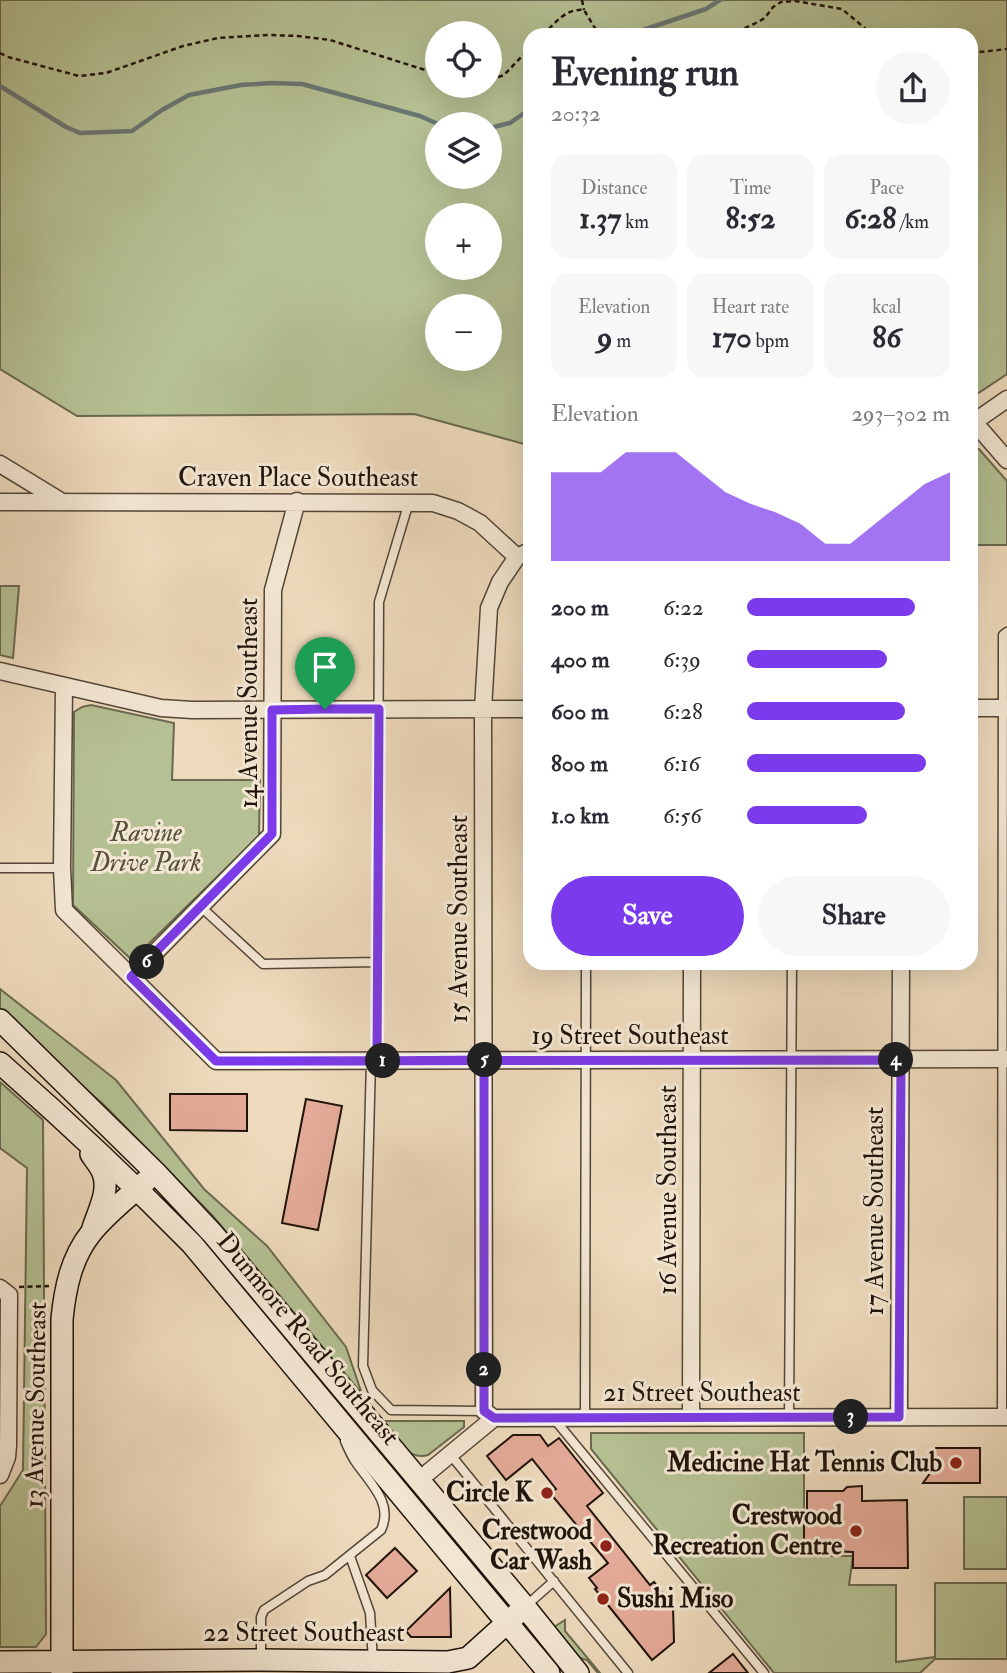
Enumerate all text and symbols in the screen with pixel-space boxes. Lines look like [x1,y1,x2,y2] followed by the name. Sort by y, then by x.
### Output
[425,21,502,371] map controls
[425,21,502,98] button: locate
[551,49,739,97] text: Evening run
[876,51,950,125] button: share
[551,99,601,128] text: 20:32
[425,112,502,189] button: layers
[581,176,647,200] text: Distance
[730,176,771,200] text: Time
[870,176,904,200] text: Pace
[579,200,621,237] text: 1.37
[726,200,775,237] text: 8:52
[845,200,896,237] text: 6:28
[425,203,502,280] button: +
[621,210,649,234] text: km
[896,210,929,234] text: /km
[425,294,502,371] button: −
[578,295,650,319] text: Elevation
[712,295,789,319] text: Heart rate
[872,295,901,319] text: kcal
[597,319,612,356] text: 9
[712,319,752,356] text: 170
[872,319,901,356] text: 86
[612,329,631,353] text: m
[752,329,789,353] text: bpm
[551,399,639,428] text: Elevation
[851,399,950,428] text: 293–302 m
[178,462,418,494] street label: Craven Place Southeast
[551,593,609,622] text: 200 m
[663,593,704,622] text: 6:22
[233,598,265,808] street label: 14 Avenue Southeast
[295,637,355,709] pin
[551,645,610,674] text: 400 m
[663,645,701,674] text: 6:39
[306,648,344,686] icon: arrive
[551,697,609,726] text: 600 m
[663,697,703,726] text: 6:28
[551,749,608,778] text: 800 m
[663,749,700,778] text: 6:16
[551,801,609,830] text: 1.0 km
[663,801,702,830] text: 6:56
[443,815,475,1023] street label: 15 Avenue Southeast
[90,817,201,879] park label: Ravine Drive Park
[551,876,744,956] button: Save
[758,876,950,956] button: Share
[130,944,164,979] pin: 6
[142,949,151,973] text: 6
[531,1020,729,1052] street label: 19 Street Southeast
[468,1042,503,1078] pin: 5
[878,1042,914,1078] pin: 4
[366,1044,400,1078] pin: 1
[480,1047,489,1071] text: 5
[890,1047,901,1071] text: 4
[379,1048,386,1072] text: 1
[652,1085,684,1295] street label: 16 Avenue Southeast
[859,1107,891,1315] street label: 17 Avenue Southeast
[210,1226,406,1452] street label: Dunmore Road Southeast
[18,1301,54,1509] street label: 13 Avenue Southeast
[466,1352,502,1388] pin: 2
[479,1357,488,1381] text: 2
[603,1377,801,1409] street label: 21 Street Southeast
[834,1400,868,1434] pin: 3
[847,1404,854,1428] text: 3
[666,1447,942,1479] place label: Medicine Hat Tennis Club
[948,1455,964,1471] marker: Medicine Hat Tennis Club
[446,1477,534,1509] place label: Circle K
[539,1485,555,1501] marker: Circle K
[652,1500,842,1562] place label: Crestwood Recreation Centre
[482,1515,592,1577] place label: Crestwood Car Wash
[848,1523,864,1539] marker: Crestwood Recreation Centre
[598,1538,614,1554] marker: Crestwood Car Wash
[617,1583,734,1615] place label: Sushi Miso
[595,1591,611,1607] marker: Sushi Miso
[203,1617,405,1649] street label: 22 Street Southeast

